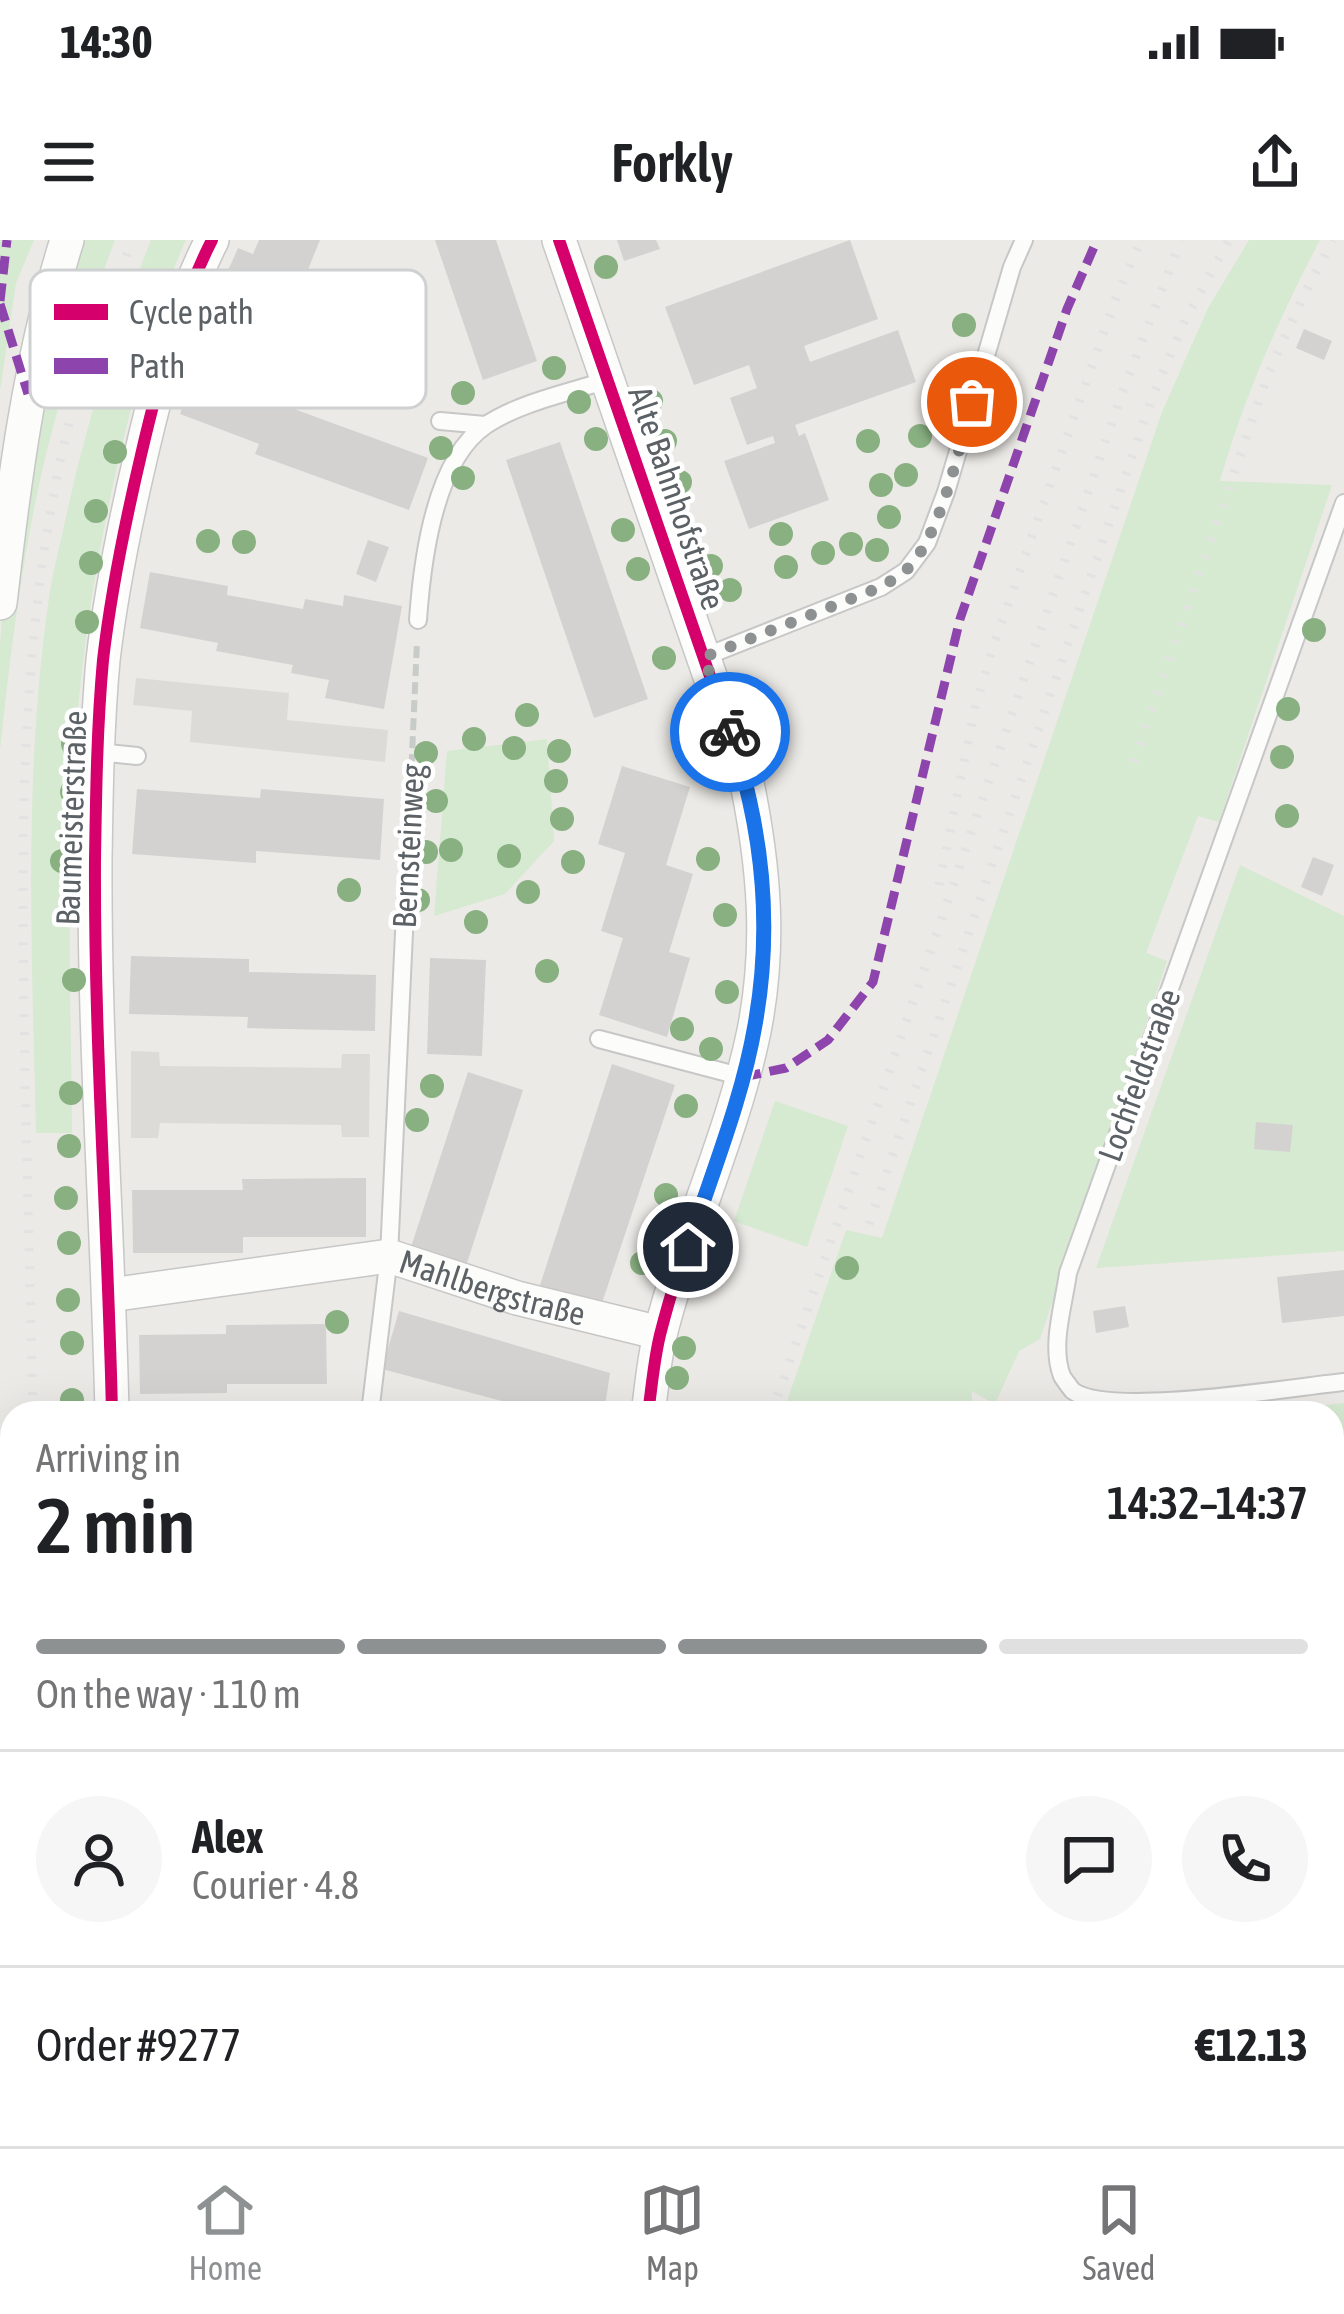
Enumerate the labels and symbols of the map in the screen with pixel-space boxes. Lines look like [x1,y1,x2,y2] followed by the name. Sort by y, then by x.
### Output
[30,270,426,408] legend
[129,293,254,331] text: Cycle path
[129,347,185,385] text: Path
[921,351,1023,453] pin
[621,382,733,614] street label: Alte Bahnhofstraße
[670,672,790,792] courier
[48,710,94,926] street label: Baumeisterstraße
[385,762,431,929] street label: Bernsteinweg
[1090,984,1188,1166] street label: Lochfeldstraße
[637,1196,739,1298] pin
[395,1242,589,1333] street label: Mahlbergstraße

